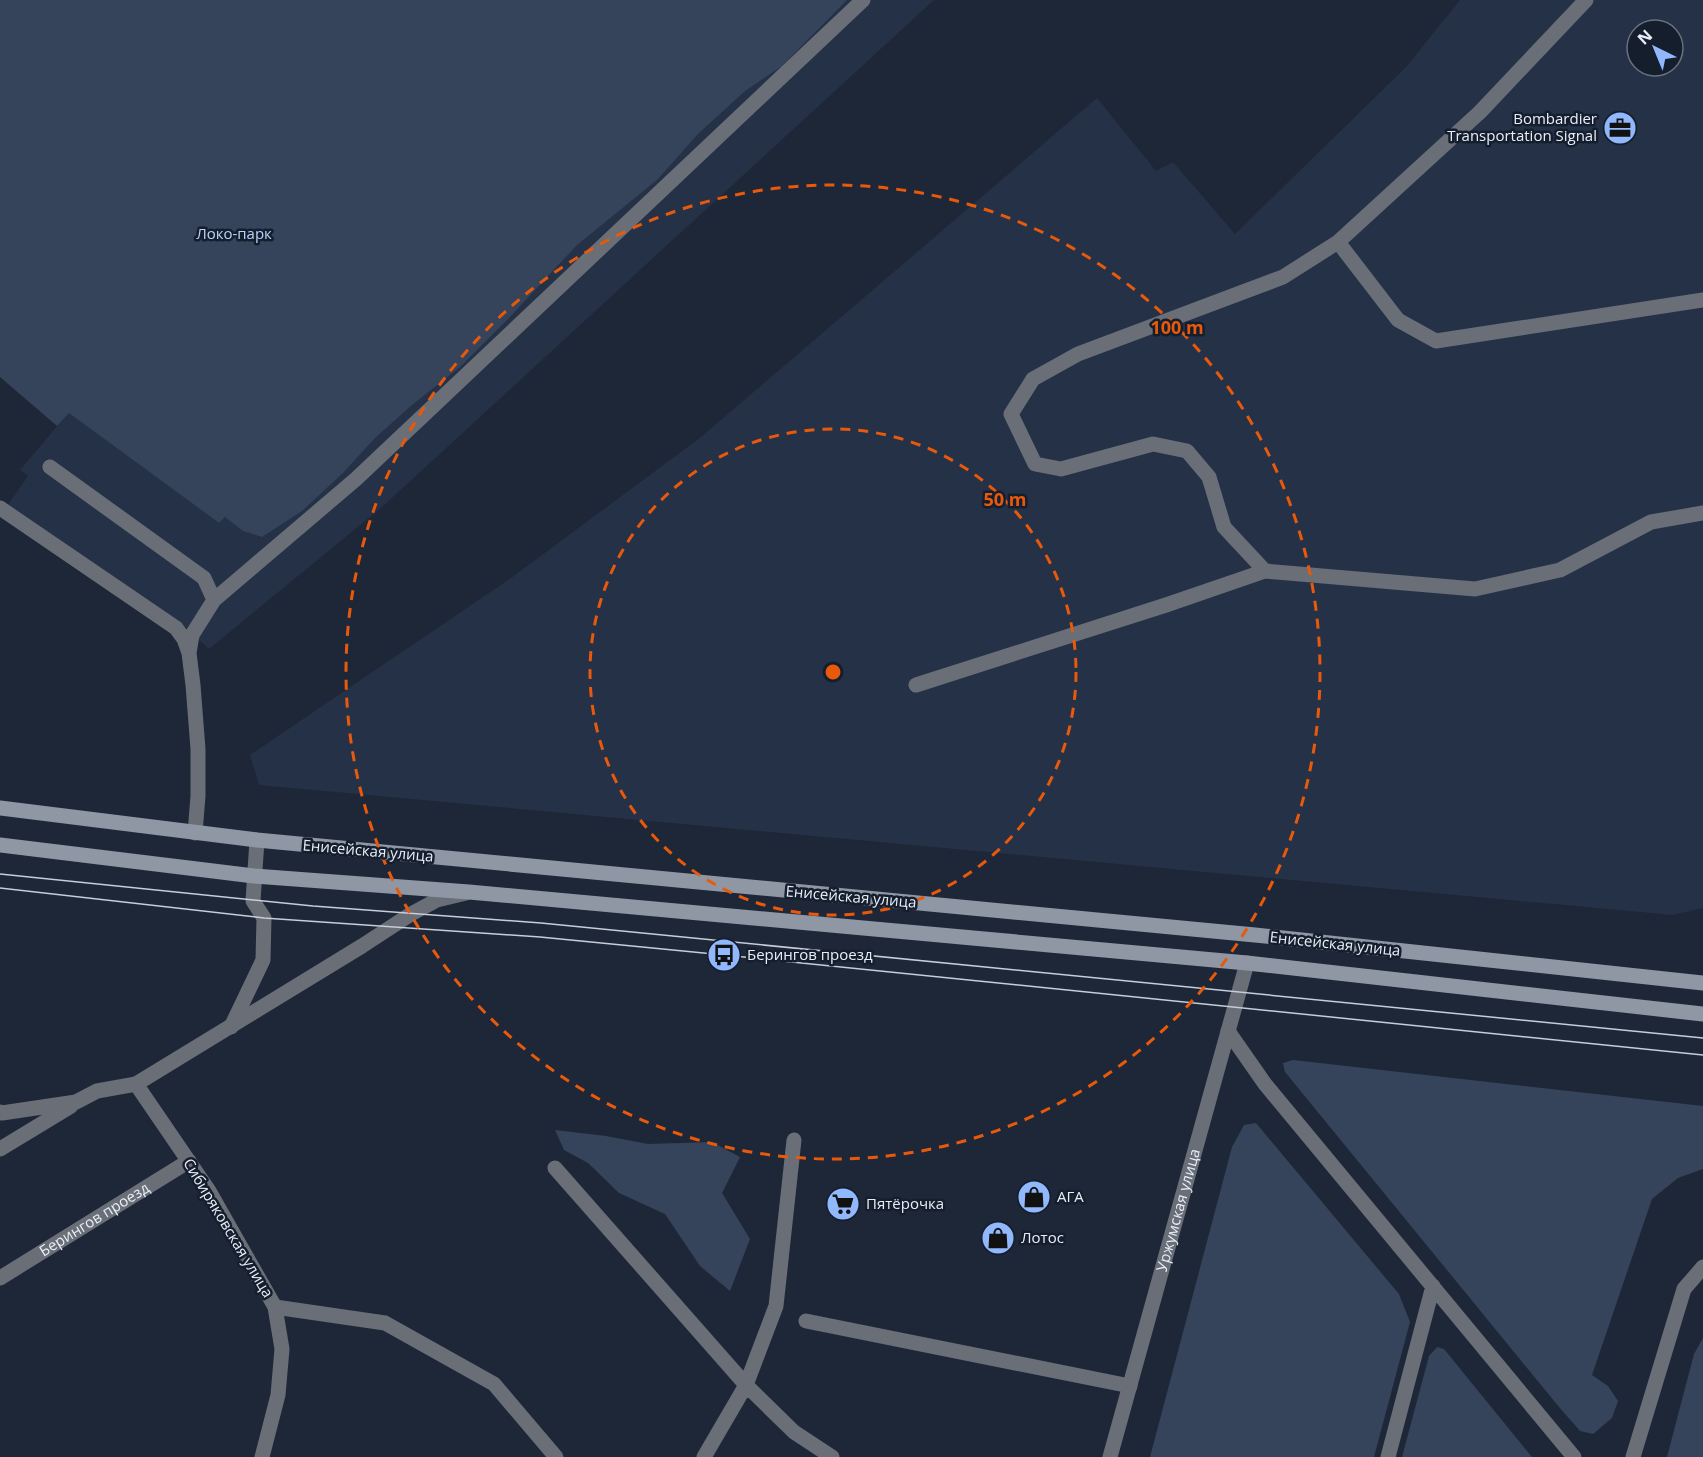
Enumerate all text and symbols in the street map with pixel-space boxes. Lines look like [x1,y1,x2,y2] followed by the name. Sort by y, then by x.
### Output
[1625,18,1685,78] north arrow
[1633,25,1657,50] text: N
[1447,108,1597,145] place label: Bombardier Transportation Signal
[1602,110,1638,146] office icon: Bombardier Transportation Signal
[196,223,272,243] park label: Локо-парк
[1150,315,1204,339] text: 100 m
[984,487,1026,511] text: 50 m
[823,662,843,682] centre of rings
[302,834,434,866] street label: Енисейская улица
[785,880,917,912] street label: Енисейская улица
[1269,926,1401,960] street label: Енисейская улица
[706,937,742,973] bus stop icon: Берингов проезд
[747,944,873,964] place label: Берингов проезд
[1151,1146,1204,1274] street label: Уржумская улица
[179,1154,278,1301] street label: Сибиряковская улица
[35,1177,153,1260] street label: Берингов проезд
[1016,1179,1052,1215] shop icon: АГА
[825,1186,861,1222] supermarket icon: Пятёрочка
[1057,1186,1084,1206] place label: АГА
[866,1193,944,1213] place label: Пятёрочка
[980,1220,1016,1256] shop icon: Лотос
[1021,1227,1064,1247] place label: Лотос

